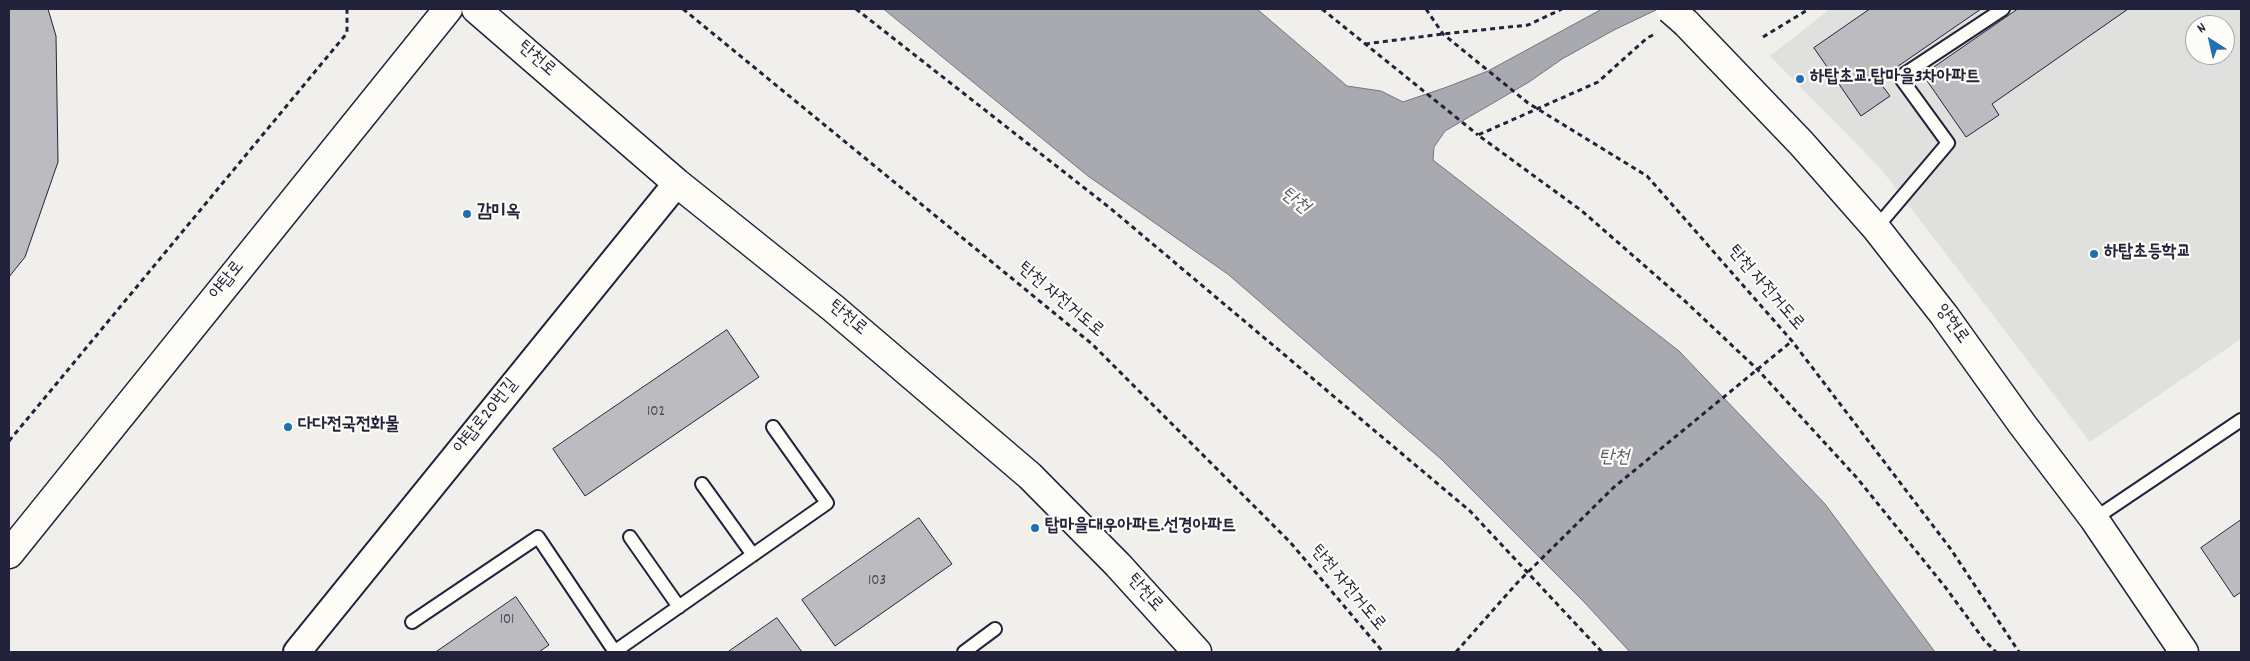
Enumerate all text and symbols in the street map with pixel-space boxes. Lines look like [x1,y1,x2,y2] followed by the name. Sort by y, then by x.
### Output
[2185,15,2235,65] north arrow
[2193,18,2211,39] text: N
[513,38,559,82] street label: 탄천로
[1810,68,1980,90] place label: 하탑초교.탑마을3차아파트
[1794,73,1806,85] marker: 하탑초교.탑마을3차아파트
[1275,184,1313,220] water label: 탄천
[477,203,520,225] place label: 감미옥
[461,208,473,220] marker: 감미옥
[1722,242,1808,336] street label: 탄천 자전거도로
[2104,243,2191,265] place label: 하탑초등학교
[2088,248,2100,260] marker: 하탑초등학교
[206,257,250,305] street label: 야탑로
[1013,259,1107,343] street label: 탄천 자전거도로
[823,297,871,341] street label: 탄천로
[1929,301,1973,349] street label: 양현로
[450,375,524,459] street label: 야탑로20번길
[647,404,665,422] house number: 102
[298,416,399,438] place label: 다다전국전화물
[282,421,294,433] marker: 다다전국전화물
[1599,448,1629,470] water label: 탄천
[1045,517,1236,539] place label: 탑마을대우아파트.선경아파트
[1029,522,1041,534] marker: 탑마을대우아파트.선경아파트
[1305,542,1389,636] street label: 탄천 자전거도로
[1121,571,1167,617] street label: 탄천로
[868,573,886,591] house number: 103
[500,612,514,630] house number: 101

